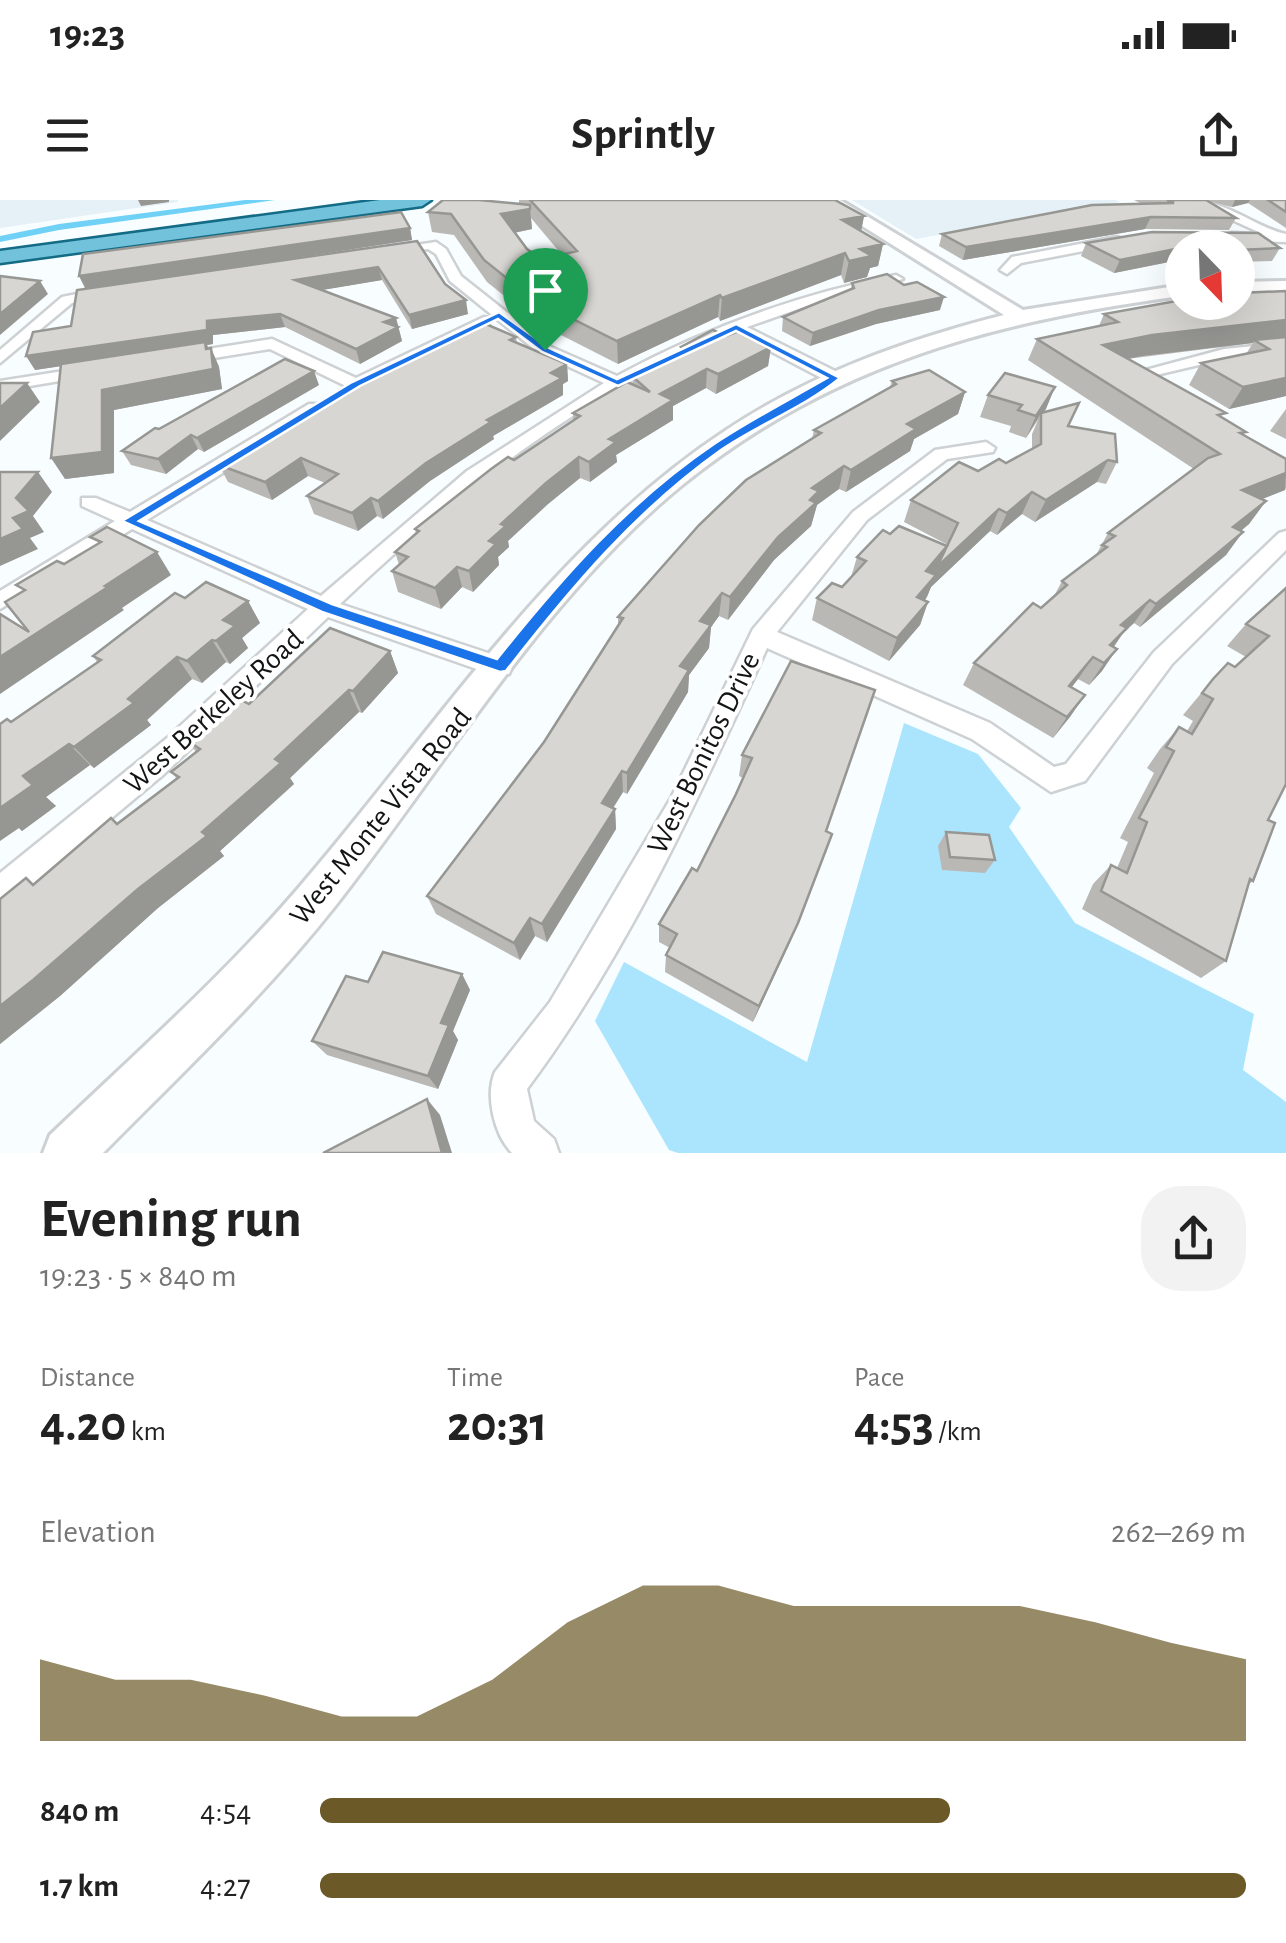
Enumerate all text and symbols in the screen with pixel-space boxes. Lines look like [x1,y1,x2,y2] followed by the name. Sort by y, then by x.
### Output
[50,16,125,54] text: 19:23
[40,108,95,163] icon: menu
[1191,108,1246,163] icon: share
[571,112,715,157] text: Sprintly
[1165,230,1255,320] north arrow
[1165,230,1255,320] map controls
[503,248,588,351] pin
[518,263,573,318] icon: arrive
[118,624,309,800] street label: West Berkeley Road
[642,648,766,859] street label: West Bonitos Drive
[284,703,477,931] street label: West Monte Vista Road
[1141,1186,1246,1291] button: share
[40,1192,302,1247] text: Evening run
[40,1260,237,1292] text: 19:23 · 5 × 840 m
[40,1364,135,1392] text: Distance
[447,1364,503,1392] text: Time
[854,1364,904,1392] text: Pace
[40,1400,126,1450] text: 4.20
[447,1400,548,1450] text: 20:31
[854,1400,934,1450] text: 4:53
[126,1418,166,1446] text: km
[934,1418,982,1446] text: /km
[40,1516,156,1548] text: Elevation
[1111,1516,1246,1548] text: 262–269 m
[40,1795,119,1827] text: 840 m
[200,1795,252,1827] text: 4:54
[40,1870,119,1902] text: 1.7 km
[200,1870,251,1902] text: 4:27

